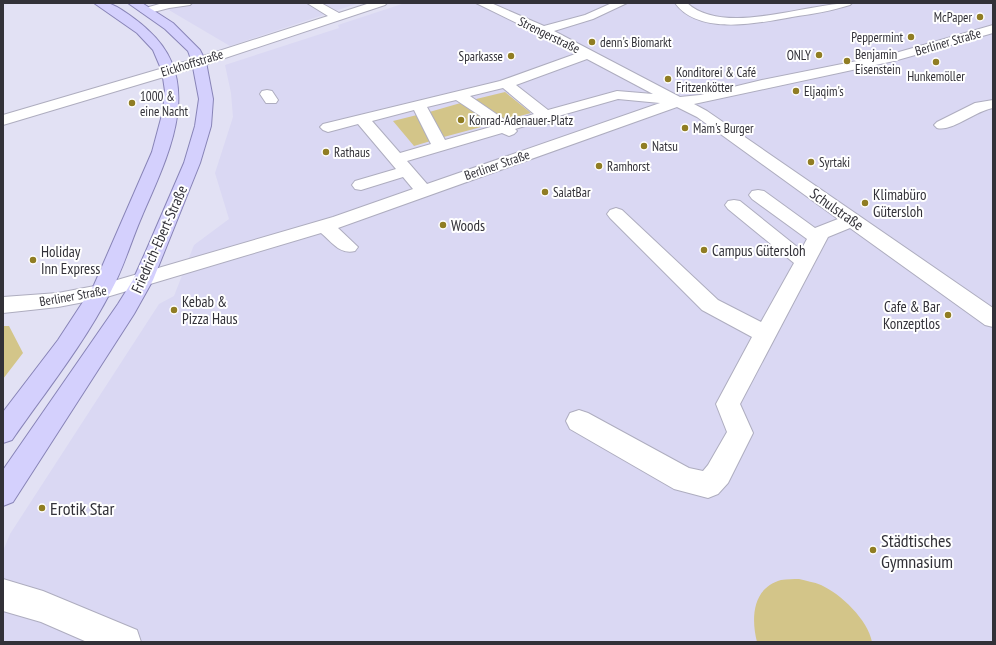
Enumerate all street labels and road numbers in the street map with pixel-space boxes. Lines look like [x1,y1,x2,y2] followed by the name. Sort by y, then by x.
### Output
[515,13,583,57] street label: Strengerstraße
[913,24,983,60] street label: Berliner Straße
[159,45,225,81] street label: Eickhoffstraße
[462,146,532,184] street label: Berliner Straße
[127,182,191,296] street label: Friedrich-Ebert-Straße
[806,184,868,234] street label: Schulstraße
[38,282,108,310] street label: Berliner Straße

